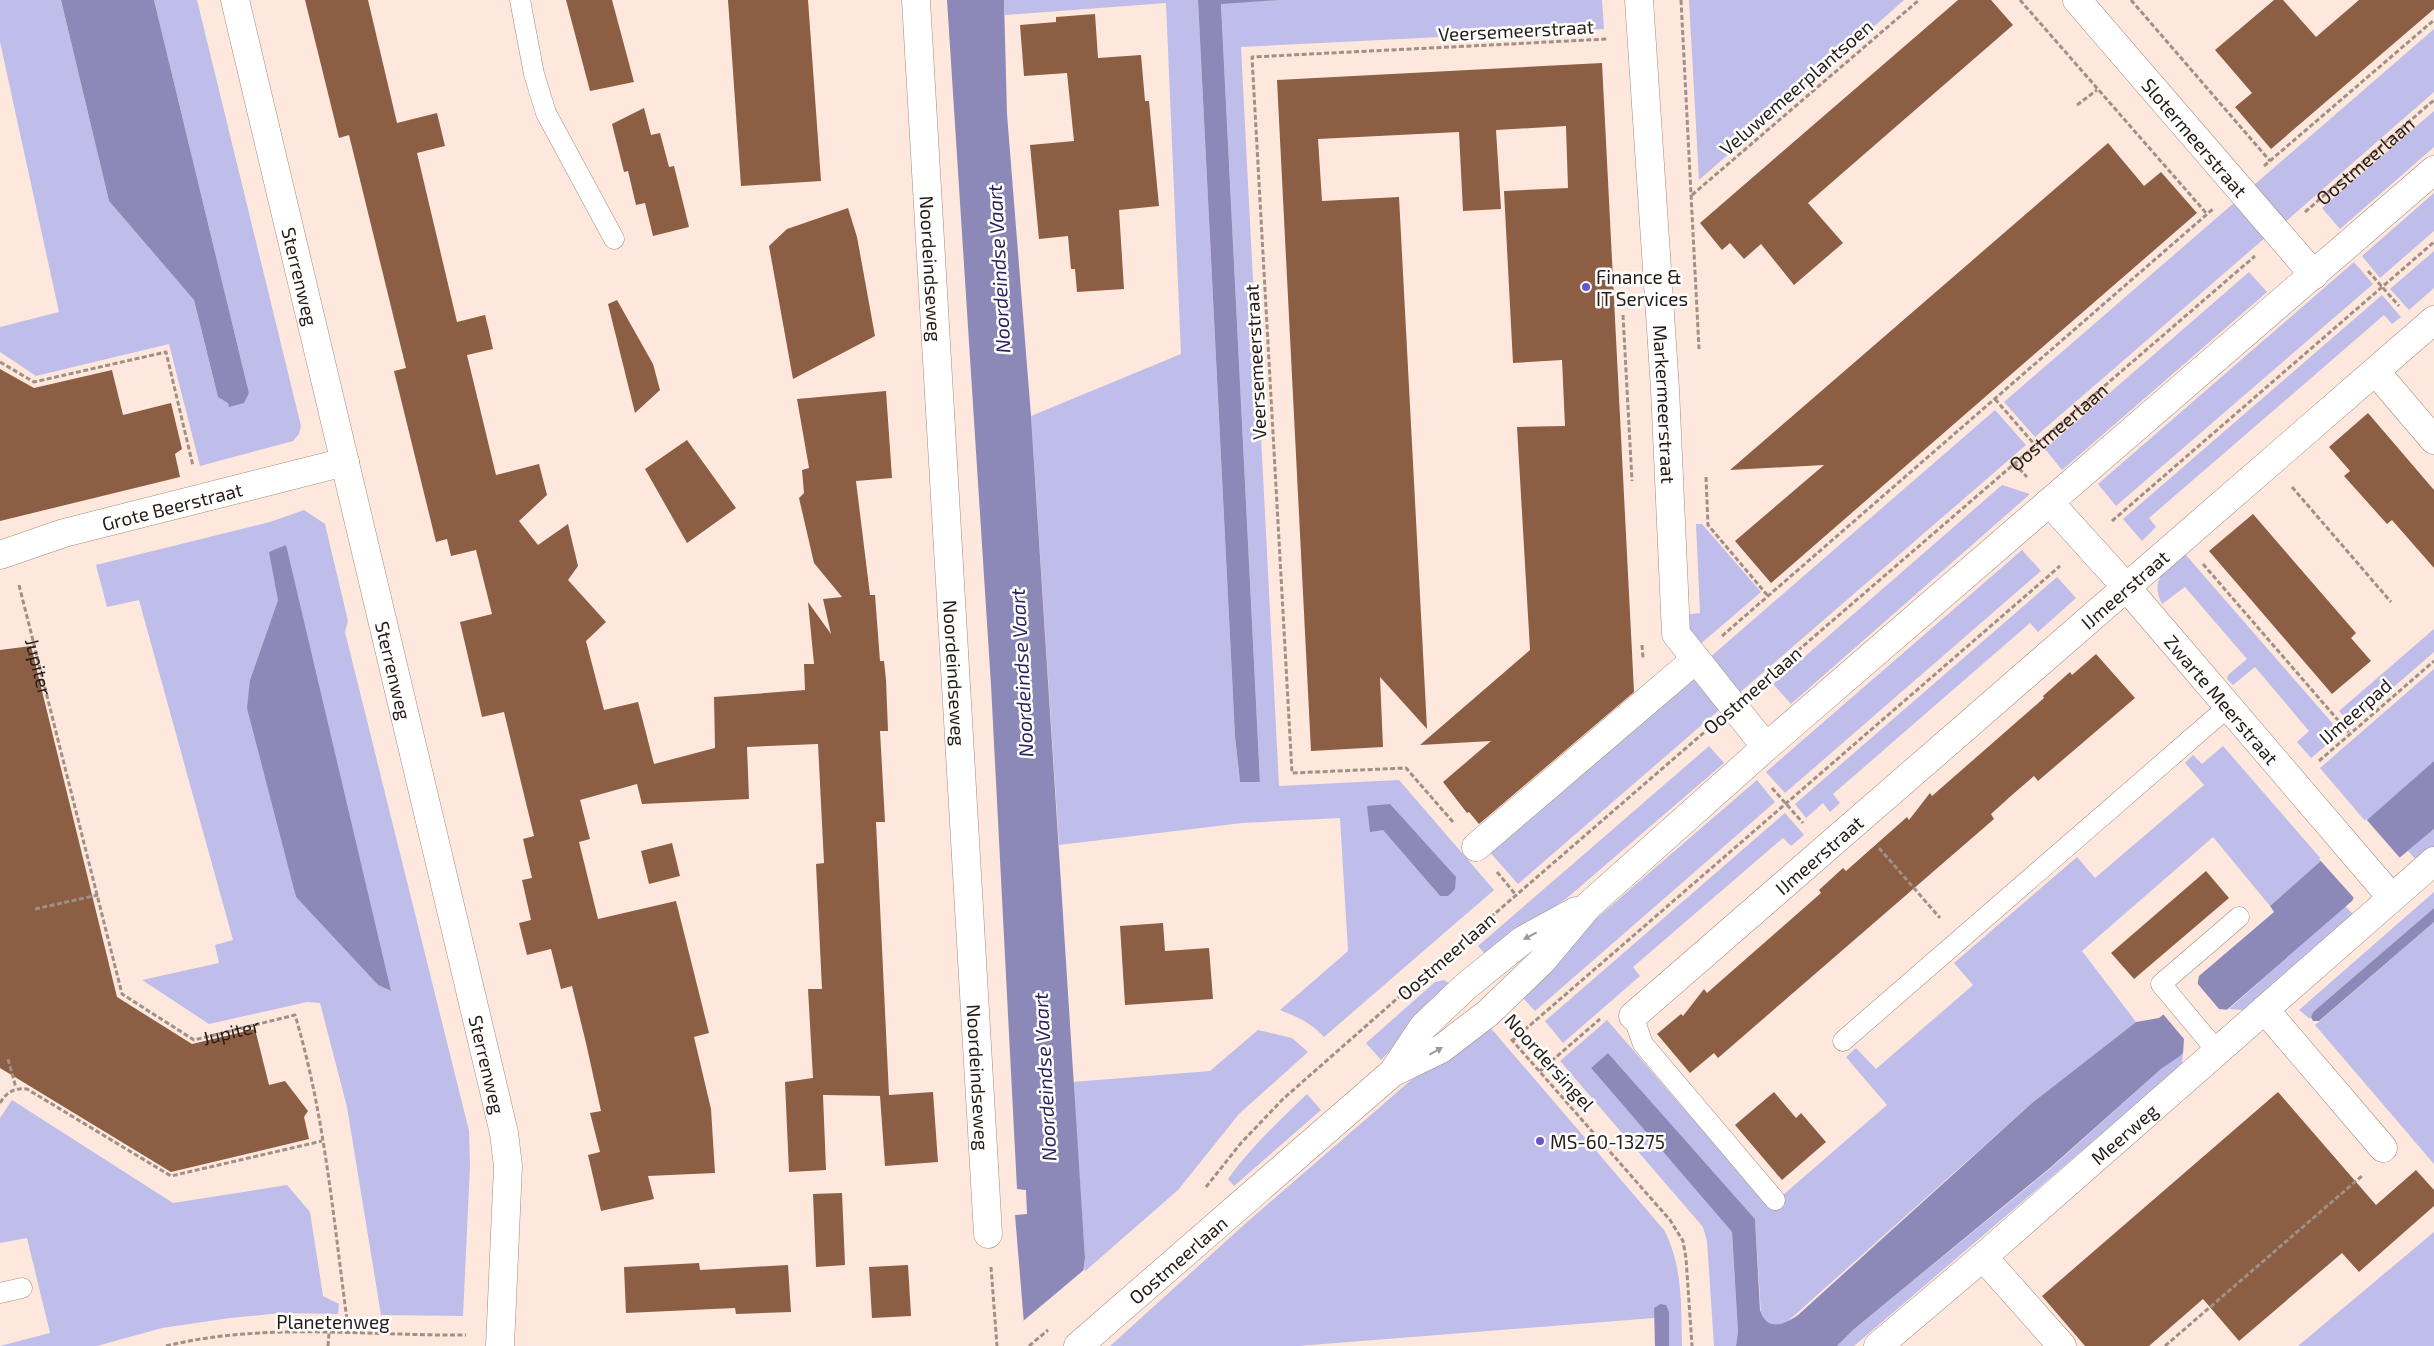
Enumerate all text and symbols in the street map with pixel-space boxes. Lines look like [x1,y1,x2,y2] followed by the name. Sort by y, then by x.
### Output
[1437,14,1595,46] street label: Veersemeerstraat
[1715,14,1877,160] street label: Veluwemeerplantsoen
[2138,73,2253,201] street label: Slotermeerstraat
[2311,111,2419,209] street label: Oostmeerlaan
[982,183,1014,354] water label: Noordeindse Vaart
[916,195,947,343] street label: Noordeindseweg
[278,225,324,328] street label: Sterrenweg
[1596,265,1688,310] place label: Finance & IT Services
[1580,281,1592,293] marker: Finance & IT Services
[1239,283,1271,441] street label: Veersemeerstraat
[1649,324,1681,484] street label: Markermeerstraat
[2004,377,2112,475] street label: Oostmeerlaan
[99,477,245,535] street label: Grote Beerstraat
[2076,545,2173,633] street label: IJmeerstraat
[1005,587,1037,758] water label: Noordeindse Vaart
[940,599,971,747] street label: Noordeindseweg
[371,619,417,722] street label: Sterrenweg
[2160,630,2284,769] street label: Zwarte Meerstraat
[21,635,58,698] street label: Jupiter
[1698,641,1806,739] street label: Oostmeerlaan
[2314,673,2396,749] street label: IJmeerpad
[1770,810,1867,899] street label: IJmeerstraat
[1392,907,1500,1005] street label: Oostmeerlaan
[1523,932,1538,940] one-way arrow
[1028,991,1060,1162] water label: Noordeindse Vaart
[963,1003,995,1151] street label: Noordeindseweg
[1500,1009,1600,1116] street label: Noordersingel
[200,1013,262,1049] street label: Jupiter
[465,1013,511,1116] street label: Sterrenweg
[1428,1047,1443,1055] one-way arrow
[2086,1098,2162,1169] street label: Meerweg
[1550,1130,1665,1153] place label: MS-60-13275
[1534,1135,1546,1147] marker: MS-60-13275
[1124,1210,1231,1308] street label: Oostmeerlaan
[276,1310,390,1333] street label: Planetenweg

